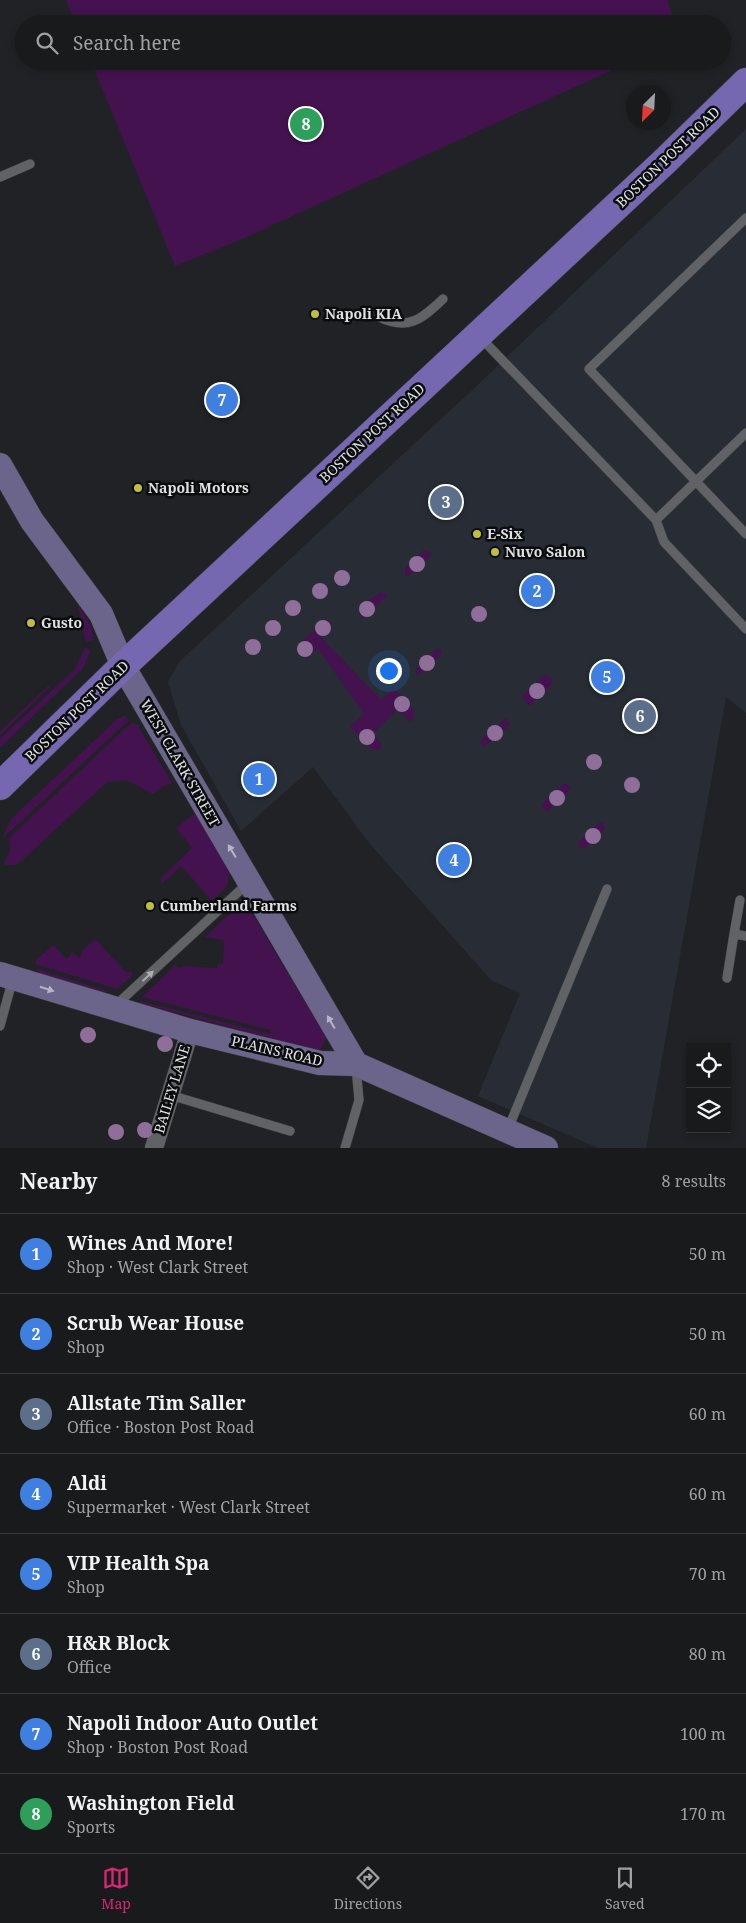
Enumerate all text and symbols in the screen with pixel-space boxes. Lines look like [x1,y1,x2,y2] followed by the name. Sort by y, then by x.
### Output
[15,15,731,70] search box
[33,29,61,57] icon: search
[73,30,181,56] text: Search here
[626,85,671,130] north arrow
[612,102,724,211] street label: BOSTON POST ROAD
[290,105,322,143] pin: 8
[325,304,402,323] place label: Napoli KIA
[309,308,321,320] marker: Napoli KIA
[315,379,428,486] street label: BOSTON POST ROAD
[206,381,238,419] pin: 7
[148,478,249,497] place label: Napoli Motors
[132,482,144,494] marker: Napoli Motors
[430,483,462,521] pin: 3
[487,524,523,543] place label: E-Six
[471,528,483,540] marker: E-Six
[505,542,585,561] place label: Nuvo Salon
[489,546,501,558] marker: Nuvo Salon
[521,572,553,610] pin: 2
[41,613,82,632] place label: Gusto
[25,617,37,629] marker: Gusto
[21,656,133,765] street label: BOSTON POST ROAD
[376,658,402,684] your location
[591,658,623,696] pin: 5
[136,696,225,830] street label: WEST CLARK STREET
[624,697,656,735] pin: 6
[243,760,275,798] pin: 1
[438,841,470,879] pin: 4
[227,845,236,858] one-way arrow
[160,896,297,915] place label: Cumberland Farms
[144,900,156,912] marker: Cumberland Farms
[142,970,154,982] one-way arrow
[39,986,54,993] one-way arrow
[327,1015,336,1028] one-way arrow
[230,1031,325,1070] street label: PLAINS ROAD
[149,1042,194,1135] street label: BAILEY LANE
[686,1043,731,1133] map controls
[686,1043,731,1088] button: locate
[686,1088,731,1133] button: layers
[20,1167,98,1195] text: Nearby
[662,1170,726,1192] text: 8 results
[67,1230,234,1256] text: Wines And More!
[31,1243,41,1265] text: 1
[689,1243,726,1265] text: 50 m
[67,1256,248,1278] text: Shop · West Clark Street
[67,1310,244,1336] text: Scrub Wear House
[31,1323,41,1345] text: 2
[689,1323,726,1345] text: 50 m
[67,1336,105,1358] text: Shop
[67,1390,246,1416] text: Allstate Tim Saller
[31,1403,41,1425] text: 3
[689,1403,726,1425] text: 60 m
[67,1416,254,1438] text: Office · Boston Post Road
[67,1470,107,1496] text: Aldi
[31,1483,41,1505] text: 4
[689,1483,726,1505] text: 60 m
[67,1496,310,1518] text: Supermarket · West Clark Street
[67,1550,209,1576] text: VIP Health Spa
[31,1563,41,1585] text: 5
[689,1563,726,1585] text: 70 m
[67,1576,105,1598] text: Shop
[67,1630,170,1656] text: H&R Block
[31,1643,41,1665] text: 6
[689,1643,726,1665] text: 80 m
[67,1656,111,1678] text: Office
[67,1710,318,1736] text: Napoli Indoor Auto Outlet
[31,1723,41,1745] text: 7
[680,1723,726,1745] text: 100 m
[67,1736,248,1758] text: Shop · Boston Post Road
[67,1790,235,1816] text: Washington Field
[31,1803,41,1825] text: 8
[680,1803,726,1825] text: 170 m
[67,1816,115,1838] text: Sports
[101,1864,131,1913] tab: Map
[334,1864,402,1913] tab: Directions
[605,1864,645,1913] tab: Saved

